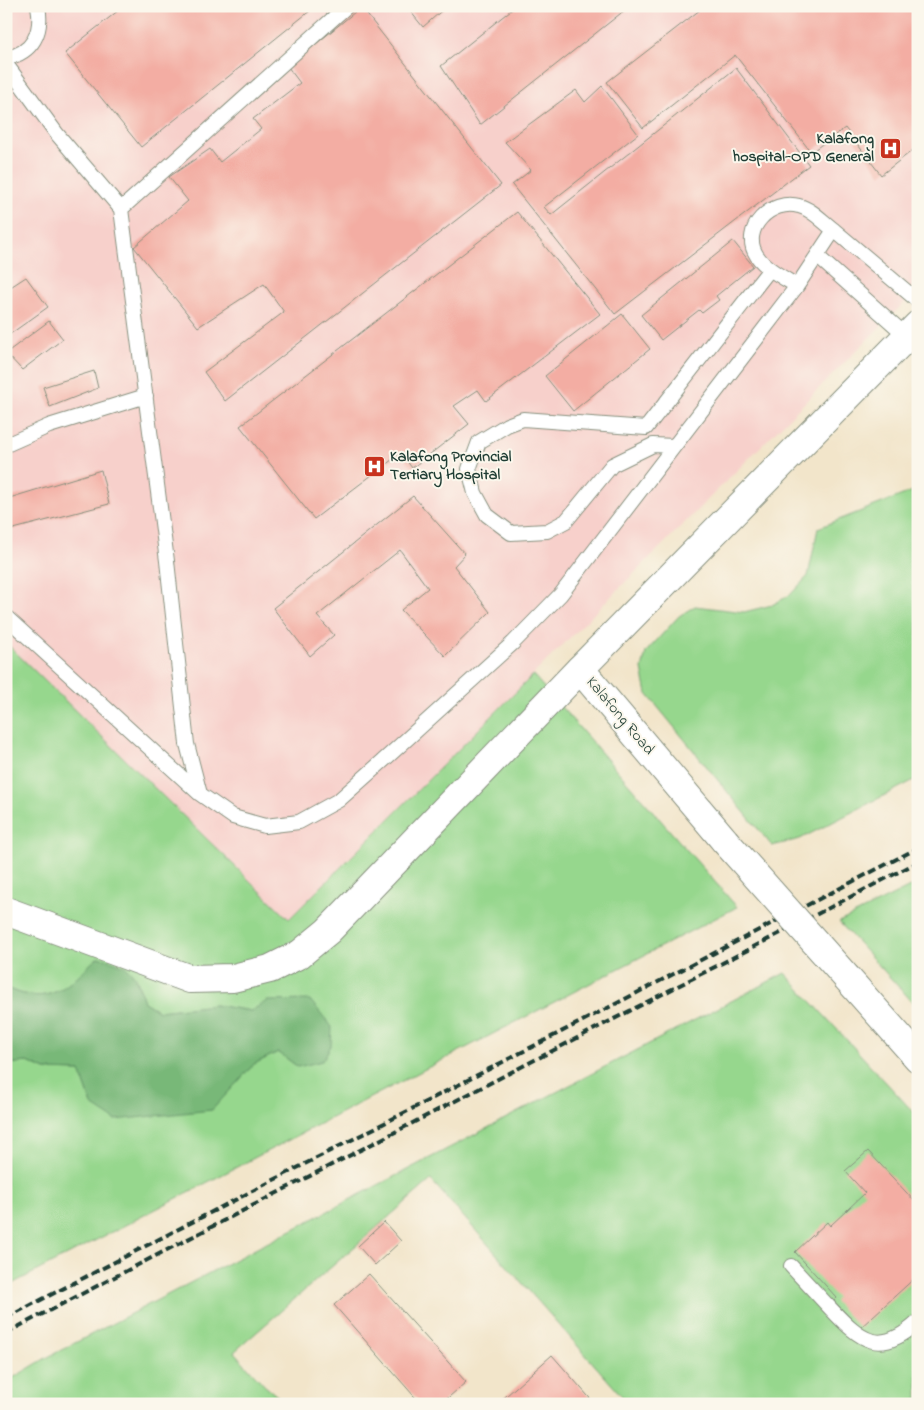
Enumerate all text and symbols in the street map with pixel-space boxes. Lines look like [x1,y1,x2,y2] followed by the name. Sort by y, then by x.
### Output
[733,127,874,169] place label: Kalafong hospital-OPD General
[878,136,902,160] hospital icon: Kalafong hospital-OPD General
[390,445,512,488] place label: Kalafong Provincial Tertiary Hospital
[362,454,386,478] hospital icon: Kalafong Provincial Tertiary Hospital
[580,671,660,761] street label: Kalafong Road

